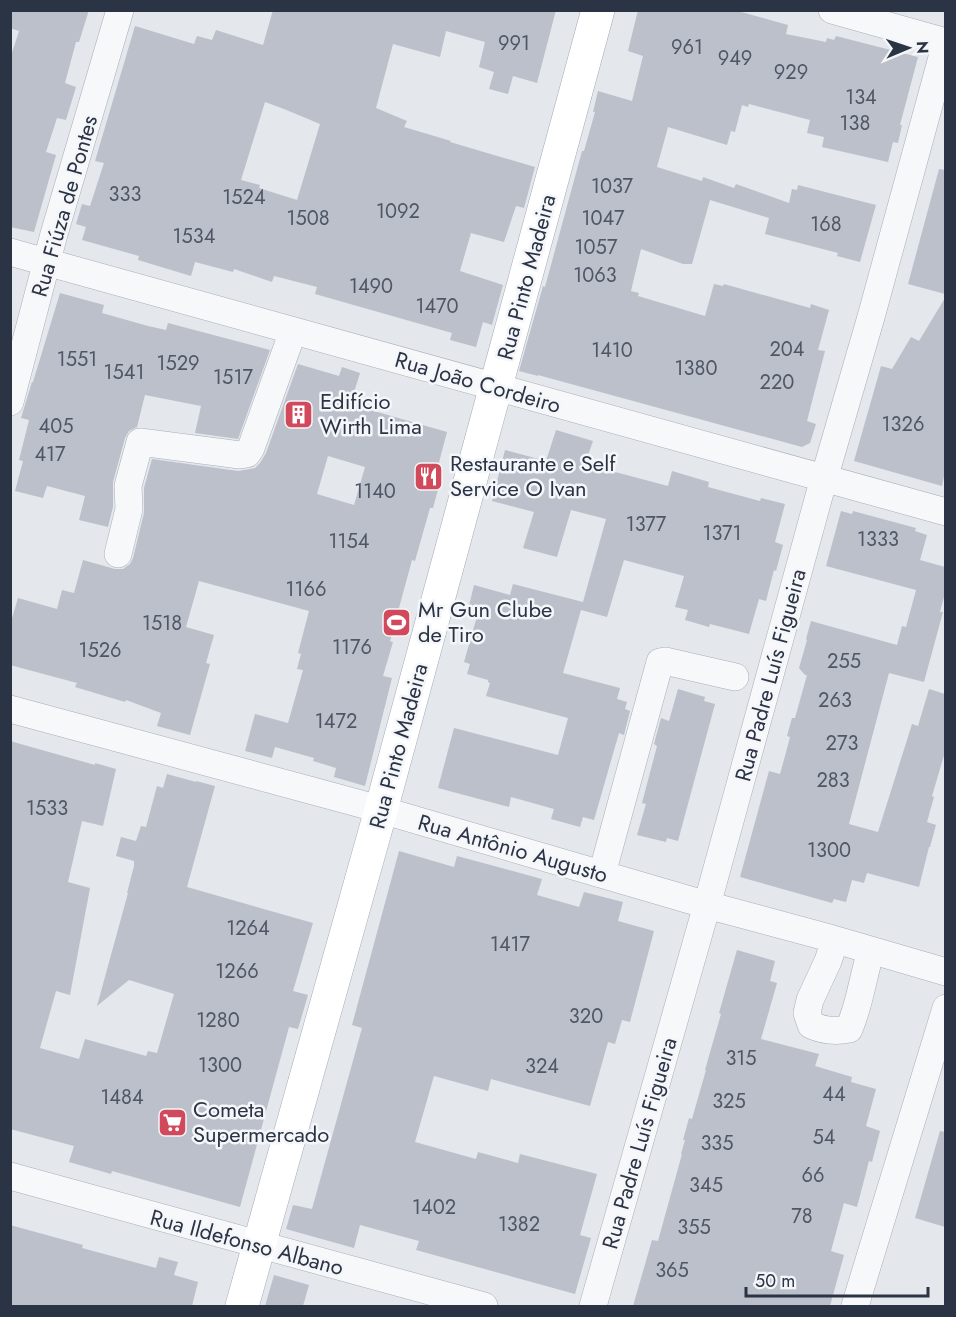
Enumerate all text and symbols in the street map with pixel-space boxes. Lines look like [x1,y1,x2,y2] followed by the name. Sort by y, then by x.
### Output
[878,18,938,78] north arrow
[498,29,530,58] house number: 991
[671,33,703,62] house number: 961
[911,41,934,54] text: N
[718,44,752,73] house number: 949
[774,58,808,87] house number: 929
[845,83,877,112] house number: 134
[840,109,870,138] house number: 138
[23,111,105,301] street label: Rua Fiúza de Pontes
[591,172,634,201] house number: 1037
[109,180,141,209] house number: 333
[222,183,266,212] house number: 1524
[488,191,564,363] street label: Rua Pinto Madeira
[376,197,420,226] house number: 1092
[286,204,330,233] house number: 1508
[581,204,625,233] house number: 1047
[810,210,842,239] house number: 168
[173,222,216,251] house number: 1534
[575,233,618,262] house number: 1057
[573,261,617,290] house number: 1063
[349,272,393,301] house number: 1490
[415,292,459,321] house number: 1470
[769,335,805,364] house number: 204
[591,336,633,365] house number: 1410
[391,343,565,421] street label: Rua João Cordeiro
[57,345,97,374] house number: 1551
[156,349,200,378] house number: 1529
[675,354,717,383] house number: 1380
[104,358,144,387] house number: 1541
[213,363,253,392] house number: 1517
[760,368,794,397] house number: 220
[320,385,422,442] place label: Edifício Wirth Lima
[283,398,315,430] building icon: Edifício Wirth Lima
[882,410,924,439] house number: 1326
[39,412,73,441] house number: 405
[34,440,66,469] house number: 417
[450,447,616,504] place label: Restaurante e Self Service O Ivan
[413,460,445,492] restaurant icon: Restaurante e Self Service O Ivan
[354,477,396,506] house number: 1140
[626,510,667,539] house number: 1377
[702,519,742,548] house number: 1371
[857,525,899,554] house number: 1333
[329,527,370,556] house number: 1154
[726,565,814,785] street label: Rua Padre Luís Figueira
[285,575,327,604] house number: 1166
[418,593,552,650] place label: Mr Gun Clube de Tiro
[381,606,413,638] sports icon: Mr Gun Clube de Tiro
[142,609,182,638] house number: 1518
[332,633,372,662] house number: 1176
[78,636,122,665] house number: 1526
[827,647,861,676] house number: 255
[360,660,436,832] street label: Rua Pinto Madeira
[818,686,852,715] house number: 263
[315,707,357,736] house number: 1472
[826,729,858,758] house number: 273
[816,766,850,795] house number: 283
[26,794,68,823] house number: 1533
[414,806,612,890] street label: Rua Antônio Augusto
[807,836,851,865] house number: 1300
[226,914,270,943] house number: 1264
[490,930,531,959] house number: 1417
[215,957,259,986] house number: 1266
[569,1002,603,1031] house number: 320
[196,1006,240,1035] house number: 1280
[593,1033,685,1253] street label: Rua Padre Luís Figueira
[725,1044,757,1073] house number: 315
[198,1051,242,1080] house number: 1300
[525,1052,559,1081] house number: 324
[822,1080,846,1109] house number: 44
[100,1083,144,1112] house number: 1484
[712,1087,746,1116] house number: 325
[193,1093,329,1150] place label: Cometa Supermercado
[156,1106,188,1138] supermarket icon: Cometa Supermercado
[813,1123,836,1152] house number: 54
[700,1129,734,1158] house number: 335
[801,1161,825,1190] house number: 66
[689,1171,723,1200] house number: 345
[412,1193,456,1222] house number: 1402
[147,1201,347,1283] street label: Rua Ildefonso Albano
[791,1202,813,1231] house number: 78
[498,1210,540,1239] house number: 1382
[677,1213,711,1242] house number: 355
[655,1256,689,1285] house number: 365
[746,1260,928,1298] scale bar
[755,1268,795,1294] text: 50 m

